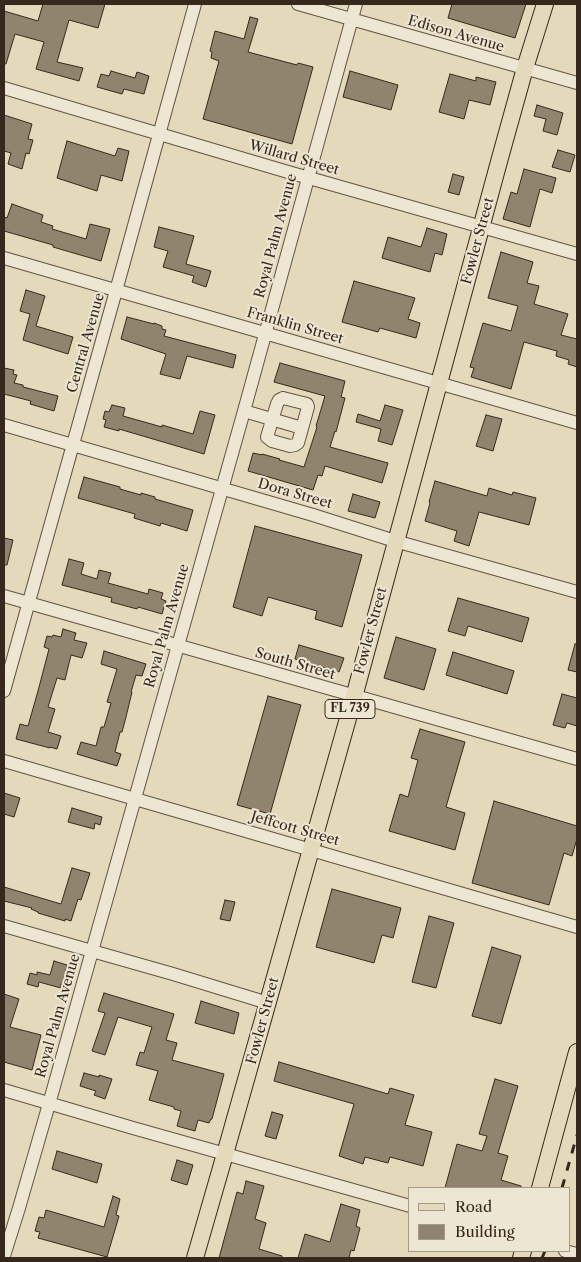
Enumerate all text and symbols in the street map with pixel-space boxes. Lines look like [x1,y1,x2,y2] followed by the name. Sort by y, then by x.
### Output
[406,12,506,56] street label: Edison Avenue
[247,137,341,179] street label: Willard Street
[251,172,301,300] street label: Royal Palm Avenue
[458,196,498,286] street label: Fowler Street
[64,291,108,395] street label: Central Avenue
[245,304,345,348] street label: Franklin Street
[256,475,334,513] street label: Dora Street
[141,562,193,690] street label: Royal Palm Avenue
[351,586,391,676] street label: Fowler Street
[253,645,337,683] street label: South Street
[325,700,375,719] road number: FL 739
[249,808,341,850] street label: Jeffcott Street
[32,952,84,1080] street label: Royal Palm Avenue
[243,976,283,1066] street label: Fowler Street
[408,1187,571,1252] legend
[455,1197,492,1216] text: Road
[455,1222,515,1241] text: Building

